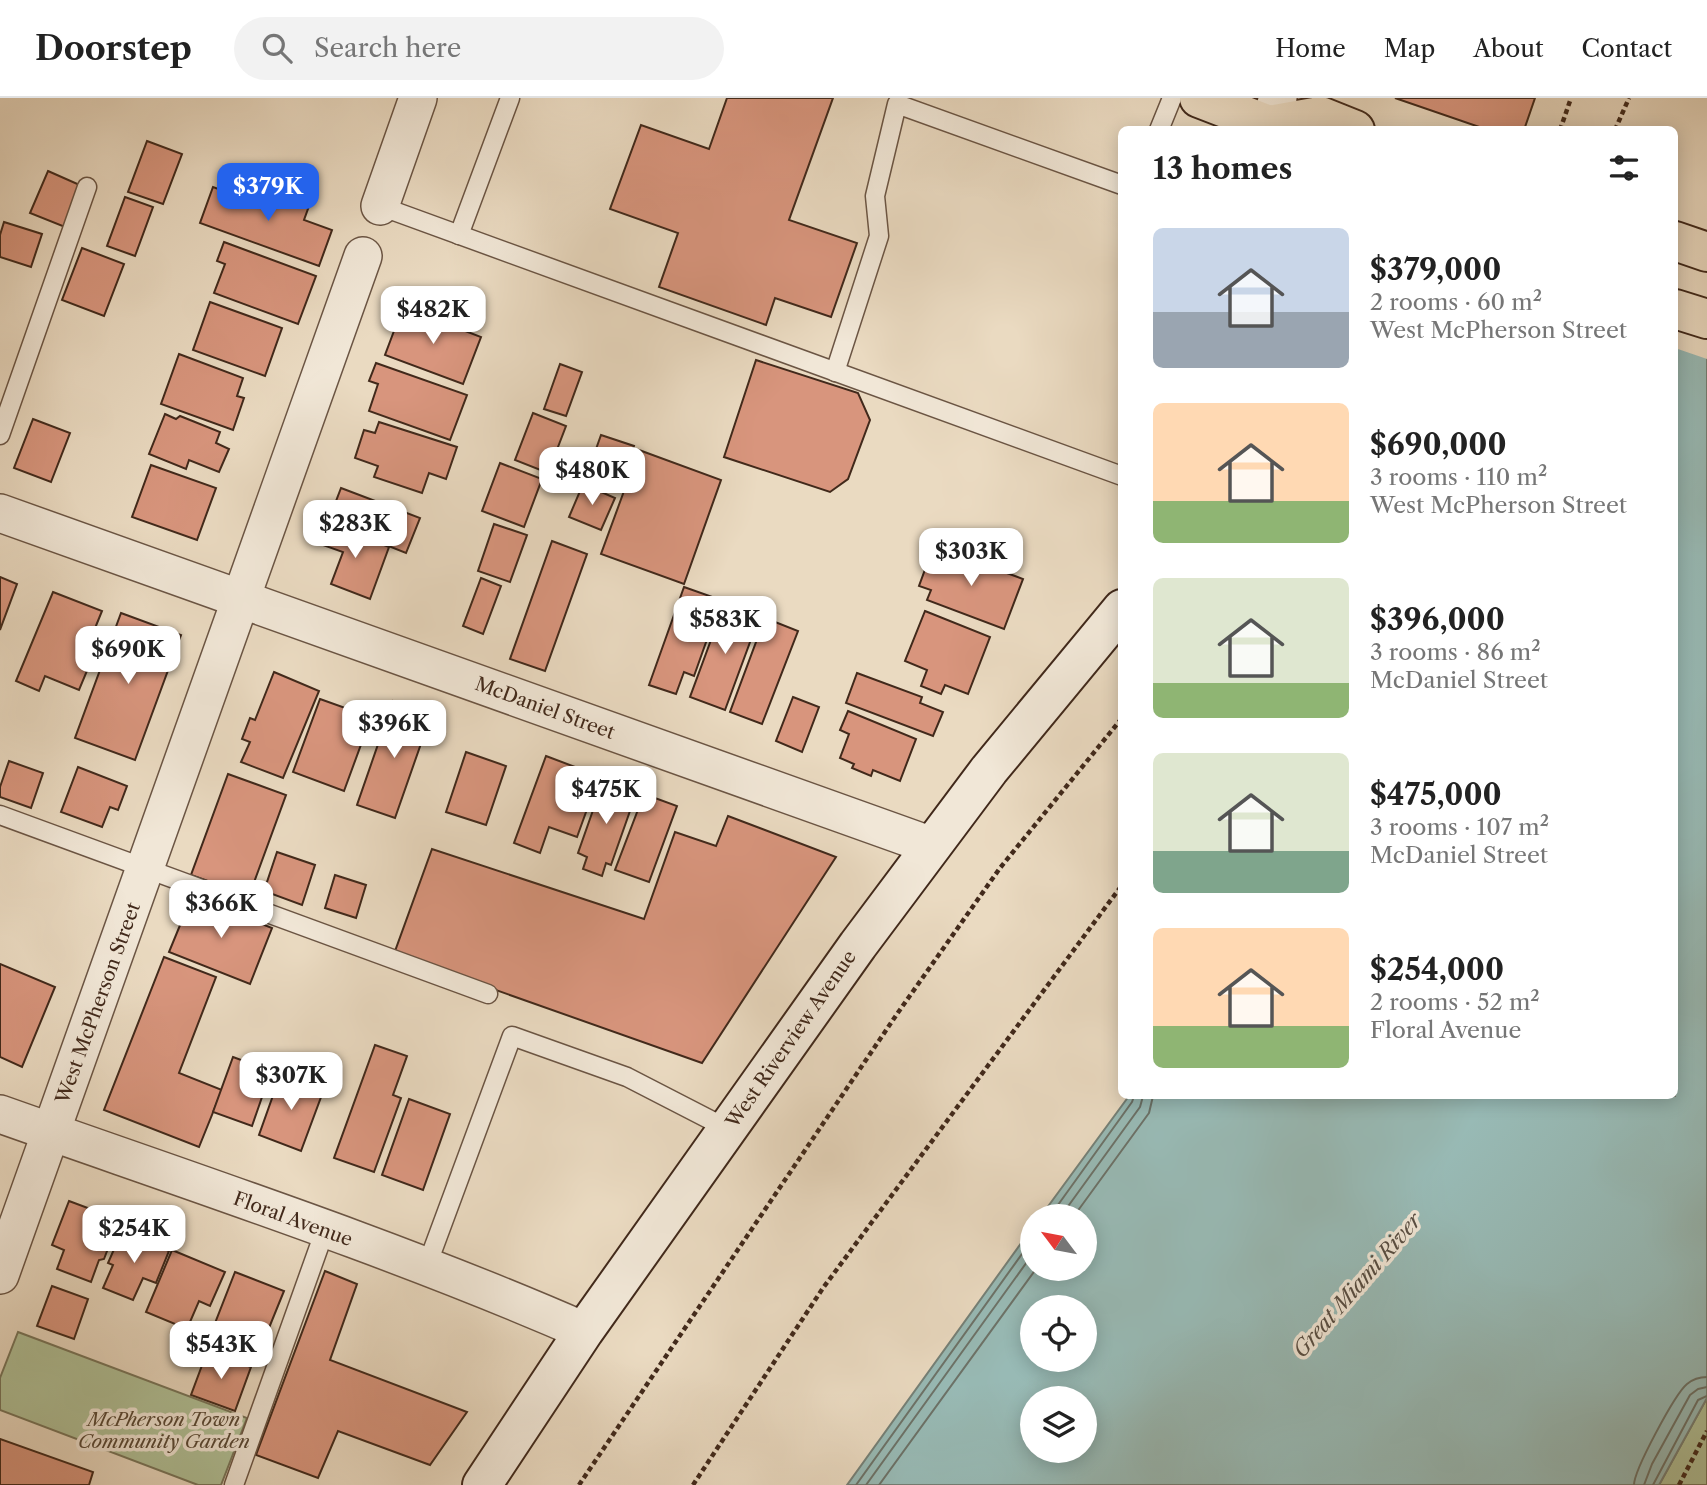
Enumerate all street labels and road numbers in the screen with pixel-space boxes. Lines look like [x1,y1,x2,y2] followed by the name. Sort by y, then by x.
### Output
[472,672,618,744] street label: McDaniel Street
[51,899,145,1108] street label: West McPherson Street
[720,946,861,1133] street label: West Riverview Avenue
[230,1187,356,1251] street label: Floral Avenue

